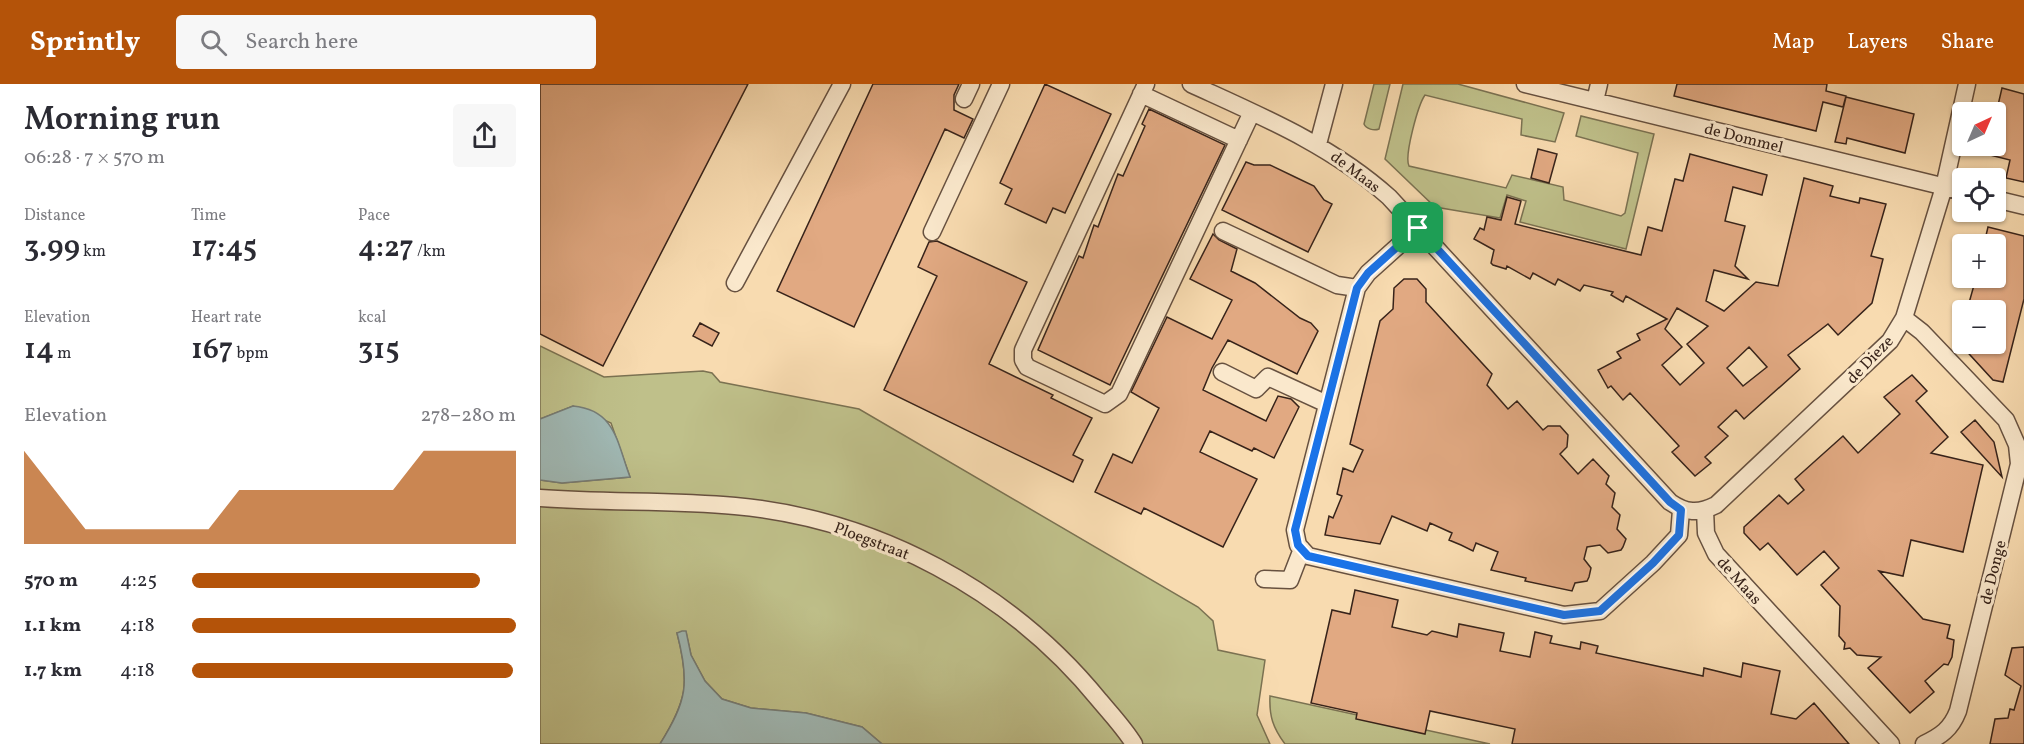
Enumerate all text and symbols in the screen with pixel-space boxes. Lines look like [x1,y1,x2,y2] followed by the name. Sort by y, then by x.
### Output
[176,15,596,69] search box
[30,23,140,62] text: Sprintly
[197,26,230,59] icon: search
[245,27,358,58] text: Search here
[1772,28,1814,57] text: Map
[1847,28,1908,57] text: Layers
[1941,28,1994,57] text: Share
[24,98,221,144] text: Morning run
[1952,102,2006,156] north arrow
[1952,102,2006,354] map controls
[453,104,516,167] button: share
[1702,119,1786,159] street label: de Dommel
[24,144,165,172] text: 06:28 · 7 × 570 m
[1325,147,1384,199] street label: de Maas
[1952,168,2006,222] button: locate
[1392,202,1443,253] pin
[24,205,85,227] text: Distance
[191,205,226,227] text: Time
[358,205,390,227] text: Pace
[1401,211,1434,244] icon: arrive
[24,227,80,269] text: 3.99
[191,227,257,269] text: 17:45
[358,227,414,269] text: 4:27
[1952,234,2006,288] button: +
[80,241,106,263] text: km
[414,241,446,263] text: /km
[1952,300,2006,354] button: −
[24,307,91,329] text: Elevation
[191,307,262,329] text: Heart rate
[358,307,386,329] text: kcal
[24,329,54,371] text: 14
[191,329,233,371] text: 167
[358,329,400,371] text: 315
[1842,331,1899,389] street label: de Dieze
[54,343,71,365] text: m
[233,343,269,365] text: bpm
[24,402,107,430] text: Elevation
[421,402,516,430] text: 278–280 m
[831,517,912,566] street label: Ploegstraat
[1975,538,2013,607] street label: de Donge
[1711,553,1766,610] street label: de Maas
[24,567,78,595] text: 570 m
[120,567,157,595] text: 4:25
[24,612,81,640] text: 1.1 km
[120,612,155,640] text: 4:18
[24,657,82,685] text: 1.7 km
[120,657,155,685] text: 4:18

